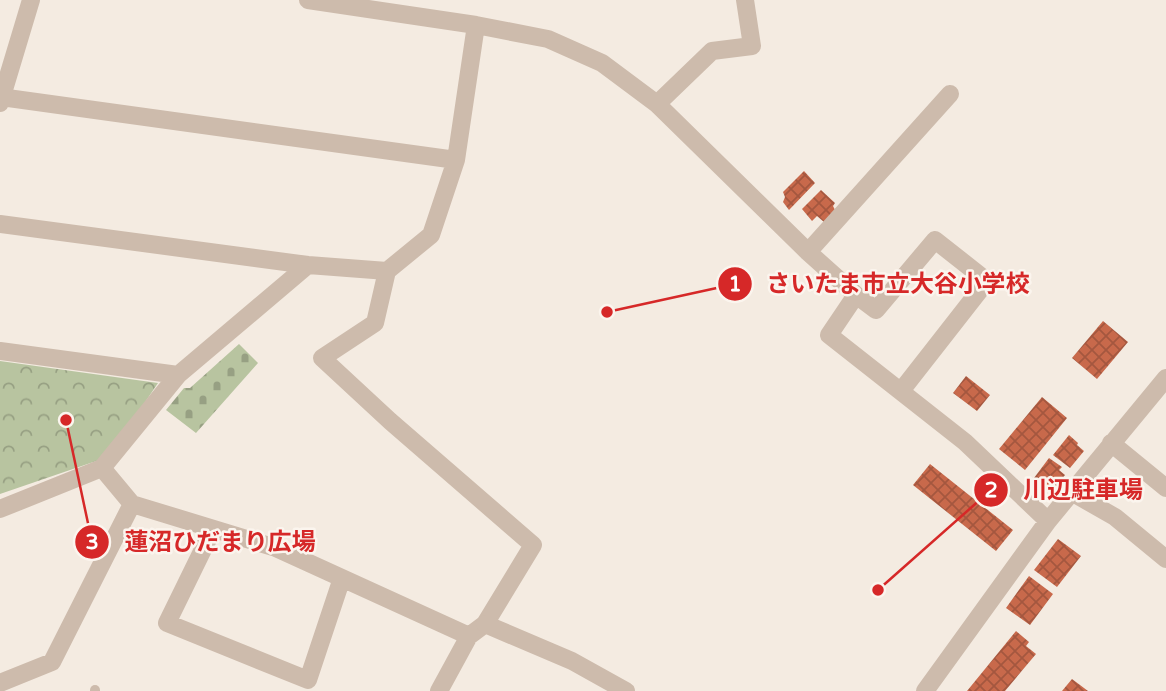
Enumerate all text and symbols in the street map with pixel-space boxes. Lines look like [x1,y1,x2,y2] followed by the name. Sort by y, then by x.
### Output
[717,261,1044,306] callout: さいたま市立大谷小学校
[766,270,1030,299] text: さいたま市立大谷小学校
[728,272,742,297] text: 1
[974,467,1157,512] callout: 川辺駐車場
[1023,476,1143,505] text: 川辺駐車場
[984,478,998,503] text: 2
[75,519,330,564] callout: 蓮沼ひだまり広場
[124,528,316,557] text: 蓮沼ひだまり広場
[85,530,99,555] text: 3

